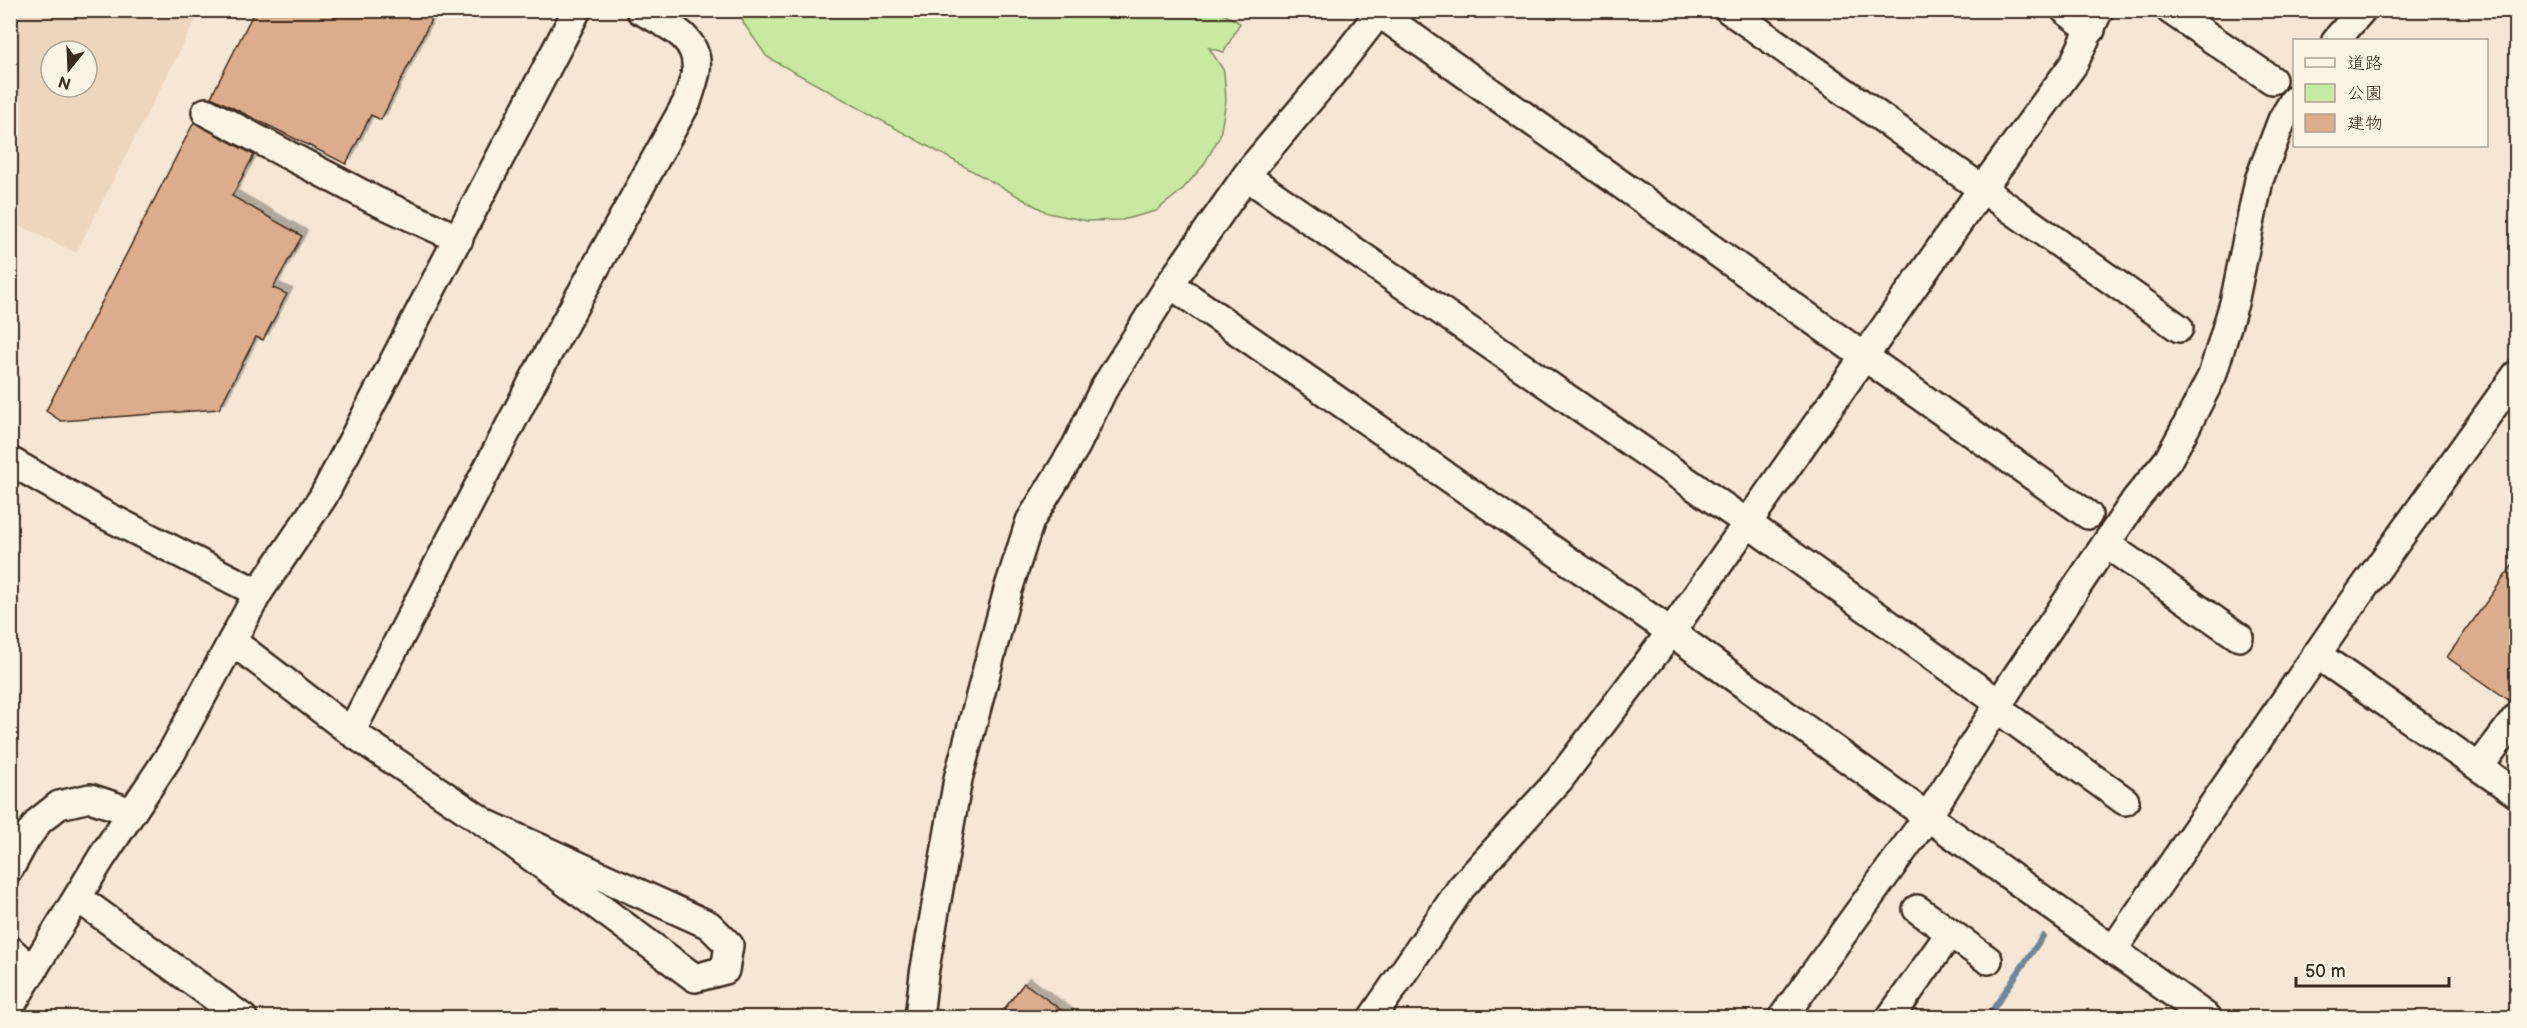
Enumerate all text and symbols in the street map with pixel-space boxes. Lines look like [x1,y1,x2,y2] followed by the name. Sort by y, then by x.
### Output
[39,39,99,99] north arrow
[2293,39,2488,147] legend
[2347,53,2383,74] text: 道路
[56,71,73,93] text: N
[2347,83,2383,104] text: 公園
[2347,113,2383,134] text: 建物
[2296,950,2449,988] scale bar
[2305,961,2346,982] text: 50 m

